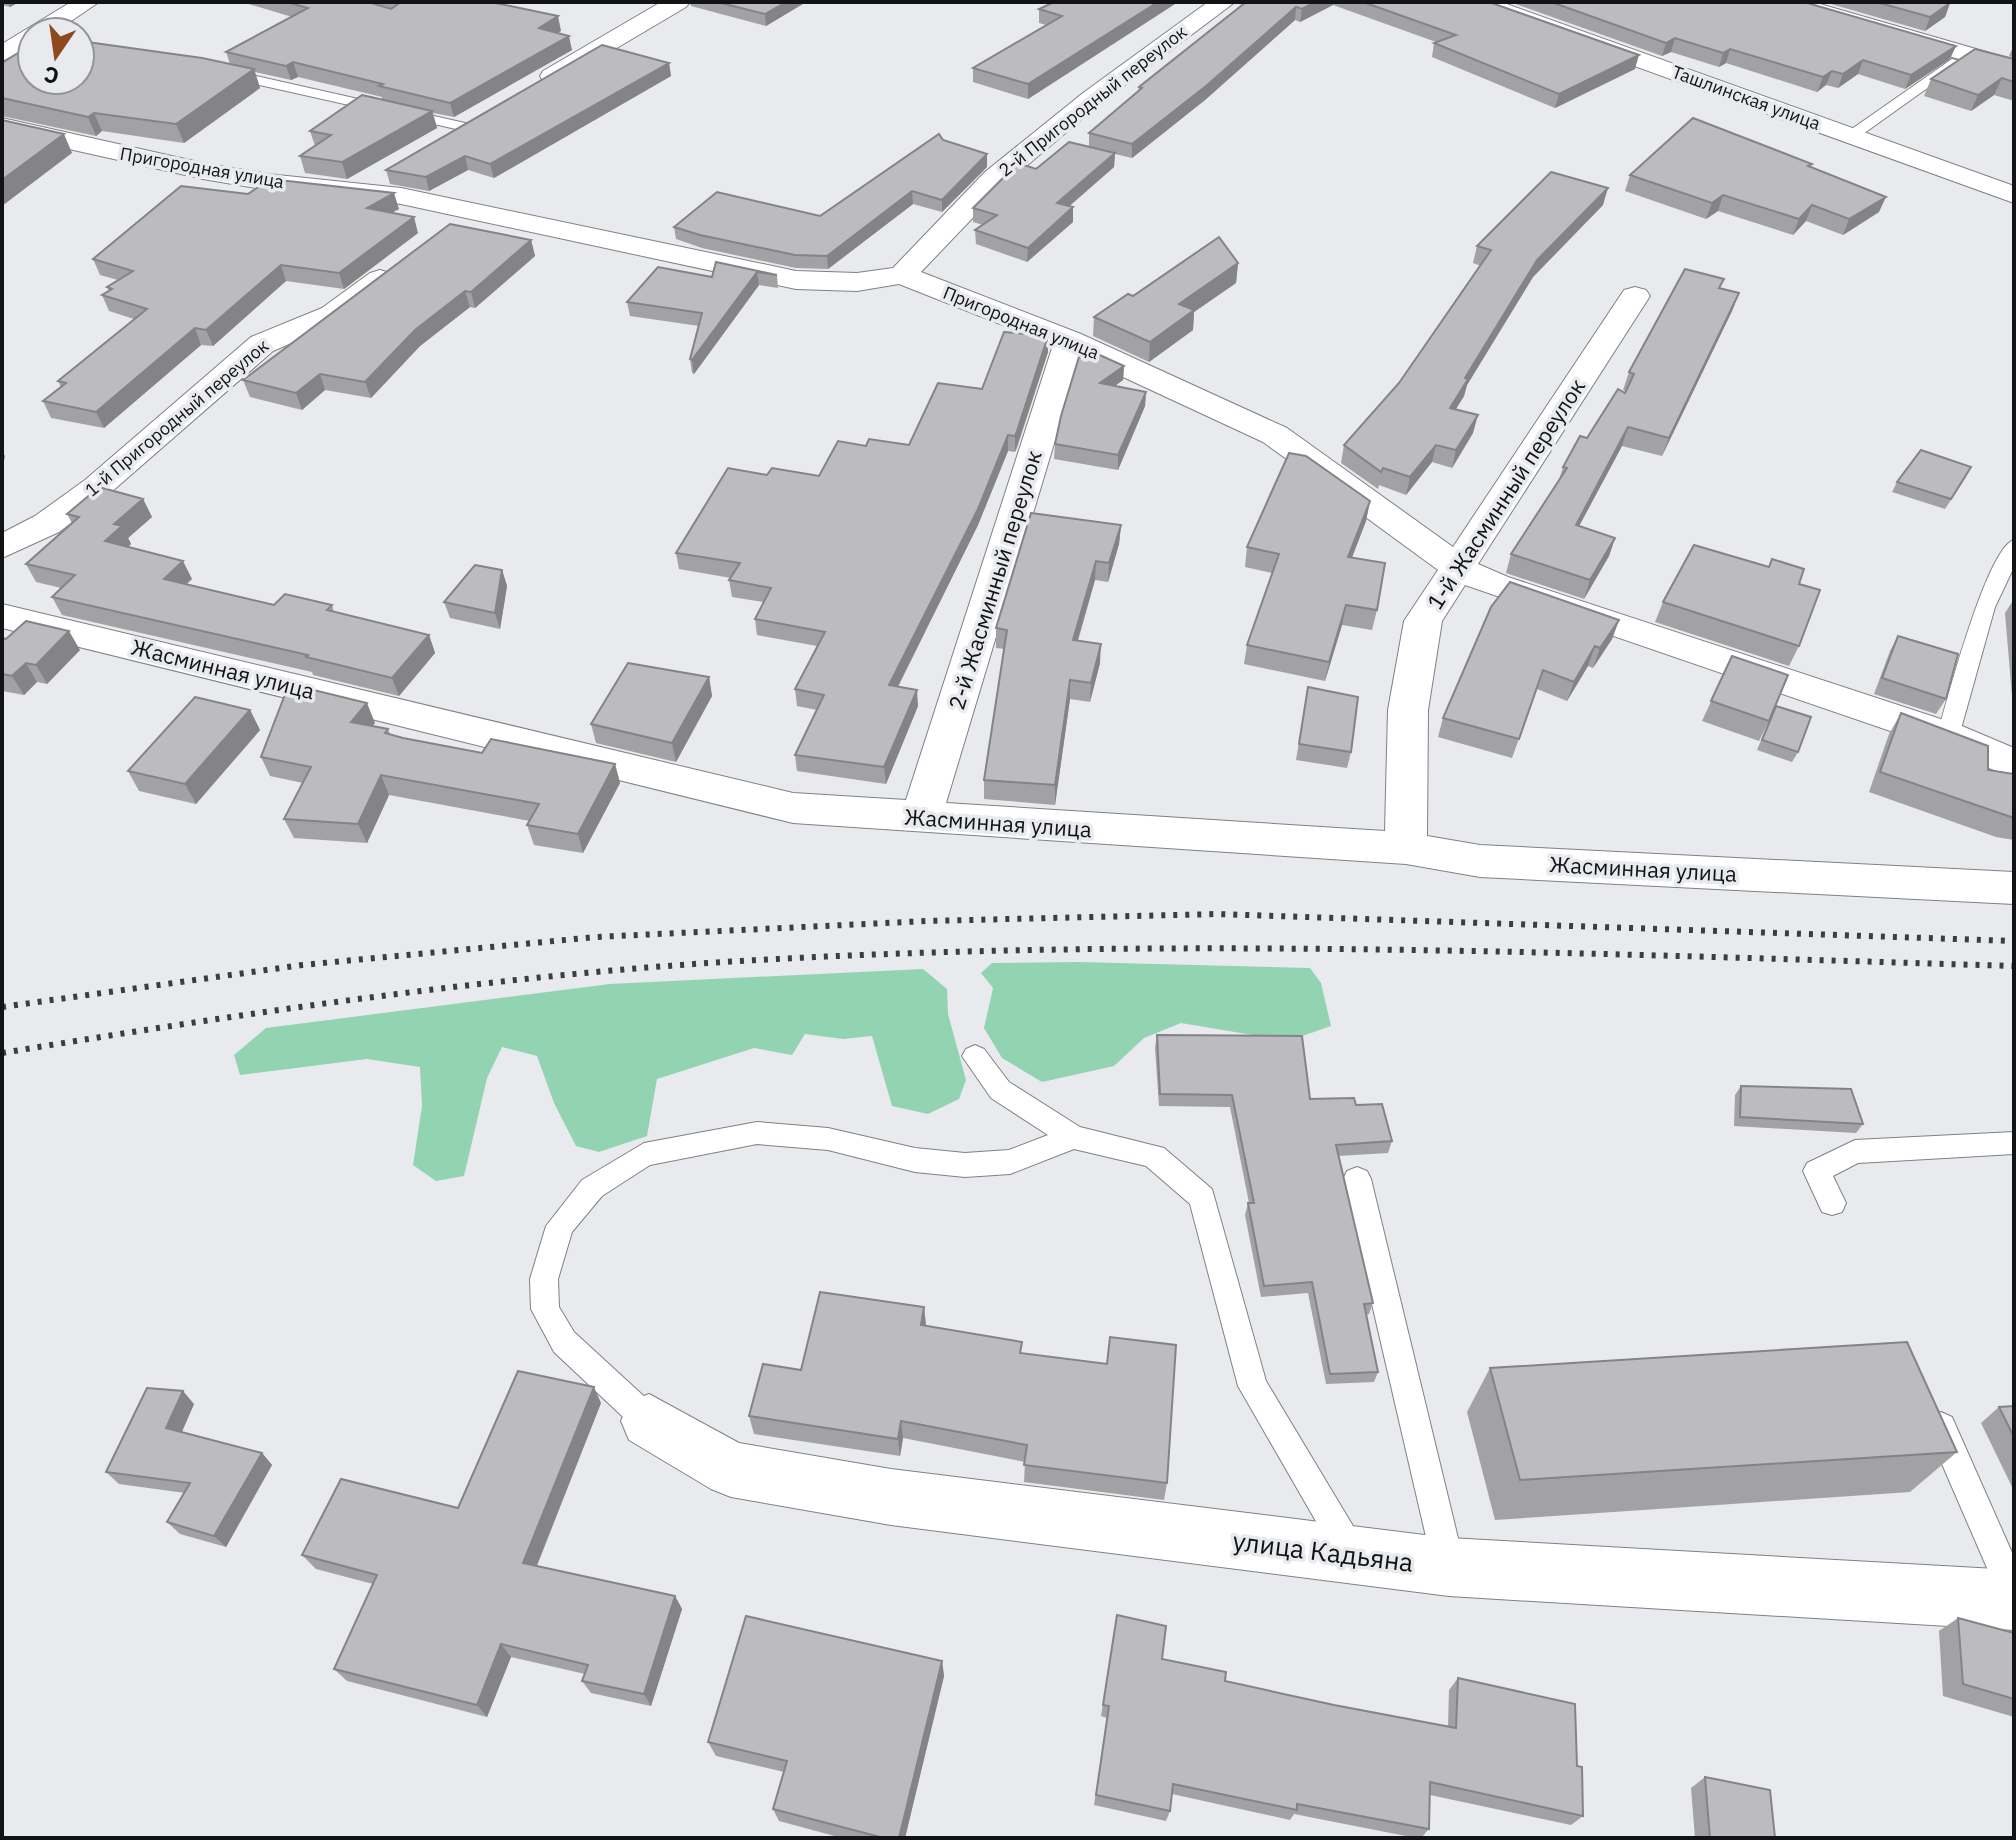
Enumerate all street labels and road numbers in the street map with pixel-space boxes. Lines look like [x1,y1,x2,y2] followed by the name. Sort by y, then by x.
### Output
[994,20,1192,181] street label: 2-й Пригородный переулок
[1669,60,1824,135] street label: Ташлинская улица
[118,142,286,193] street label: Пригородная улица
[940,281,1103,364] street label: Пригородная улица
[80,334,273,501] street label: 1-й Пригородный переулок
[1420,373,1591,615] street label: 1-й Жасминный переулок
[941,447,1048,713] street label: 2-й Жасминный переулок
[128,632,318,705] street label: Жасминная улица
[903,801,1093,844] street label: Жасминная улица
[1548,849,1738,888] street label: Жасминная улица
[1231,1523,1416,1579] street label: улица Кадьяна

